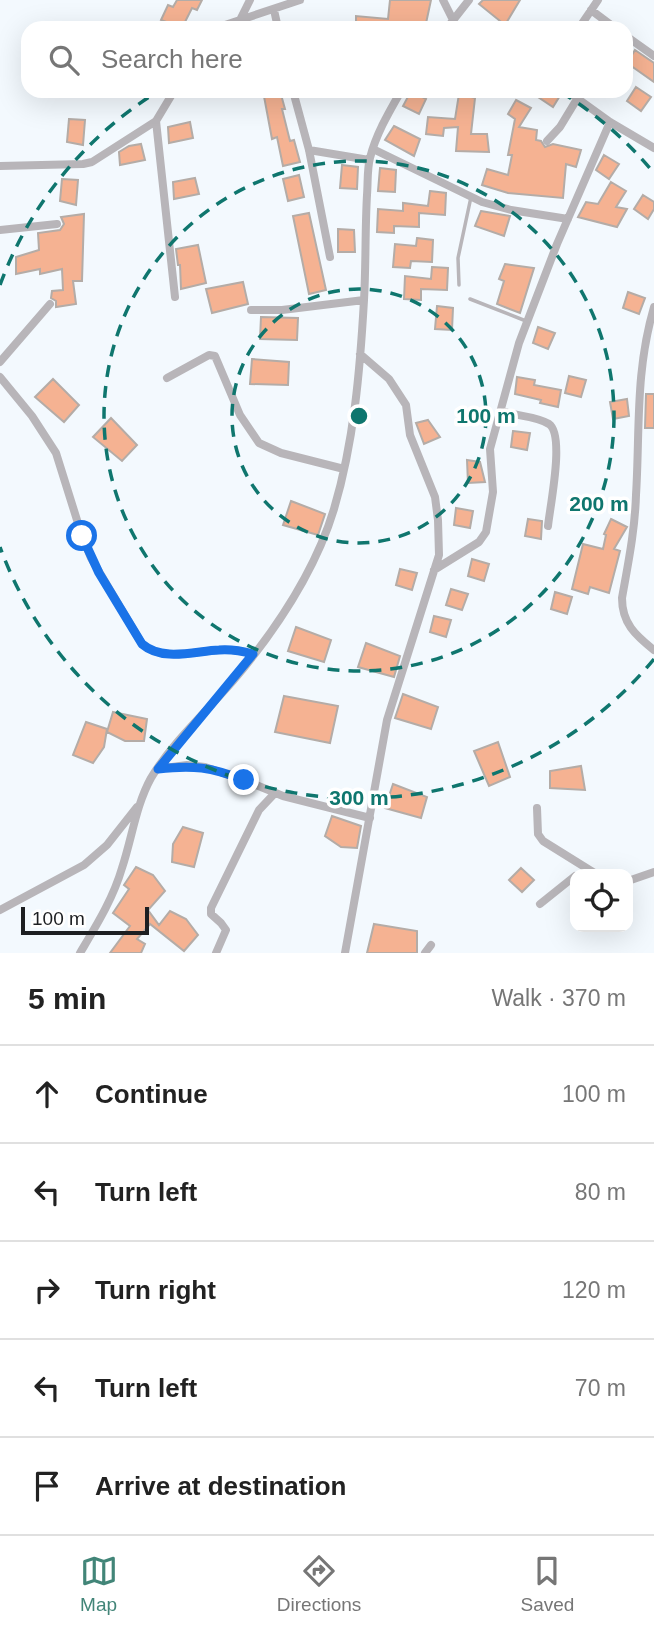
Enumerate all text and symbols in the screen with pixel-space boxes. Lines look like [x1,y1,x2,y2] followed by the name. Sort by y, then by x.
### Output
[21,21,633,98] search box
[45,41,83,79] icon: search
[101,44,243,74] text: Search here
[347,404,371,428] centre of rings
[456,404,516,427] text: 100 m
[569,492,629,515] text: 200 m
[66,520,97,551] route start
[228,764,259,795] route end
[329,786,389,809] text: 300 m
[570,869,633,932] map controls
[570,869,633,932] button: locate
[21,904,149,936] scale bar
[32,908,85,929] text: 100 m
[28,982,106,1015] text: 5 min
[491,985,626,1011] text: Walk · 370 m
[28,1075,66,1113] icon: ahead
[95,1079,208,1109] text: Continue
[562,1081,626,1107] text: 100 m
[28,1173,66,1211] icon: left
[95,1177,197,1207] text: Turn left
[575,1179,626,1205] text: 80 m
[28,1271,66,1309] icon: right
[95,1275,216,1305] text: Turn right
[562,1277,626,1303] text: 120 m
[28,1369,66,1407] icon: left
[95,1373,197,1403] text: Turn left
[575,1375,626,1401] text: 70 m
[28,1467,66,1505] icon: arrive
[95,1471,346,1501] text: Arrive at destination
[80,1552,118,1616] tab: Map
[277,1552,361,1616] tab: Directions
[520,1552,574,1616] tab: Saved

